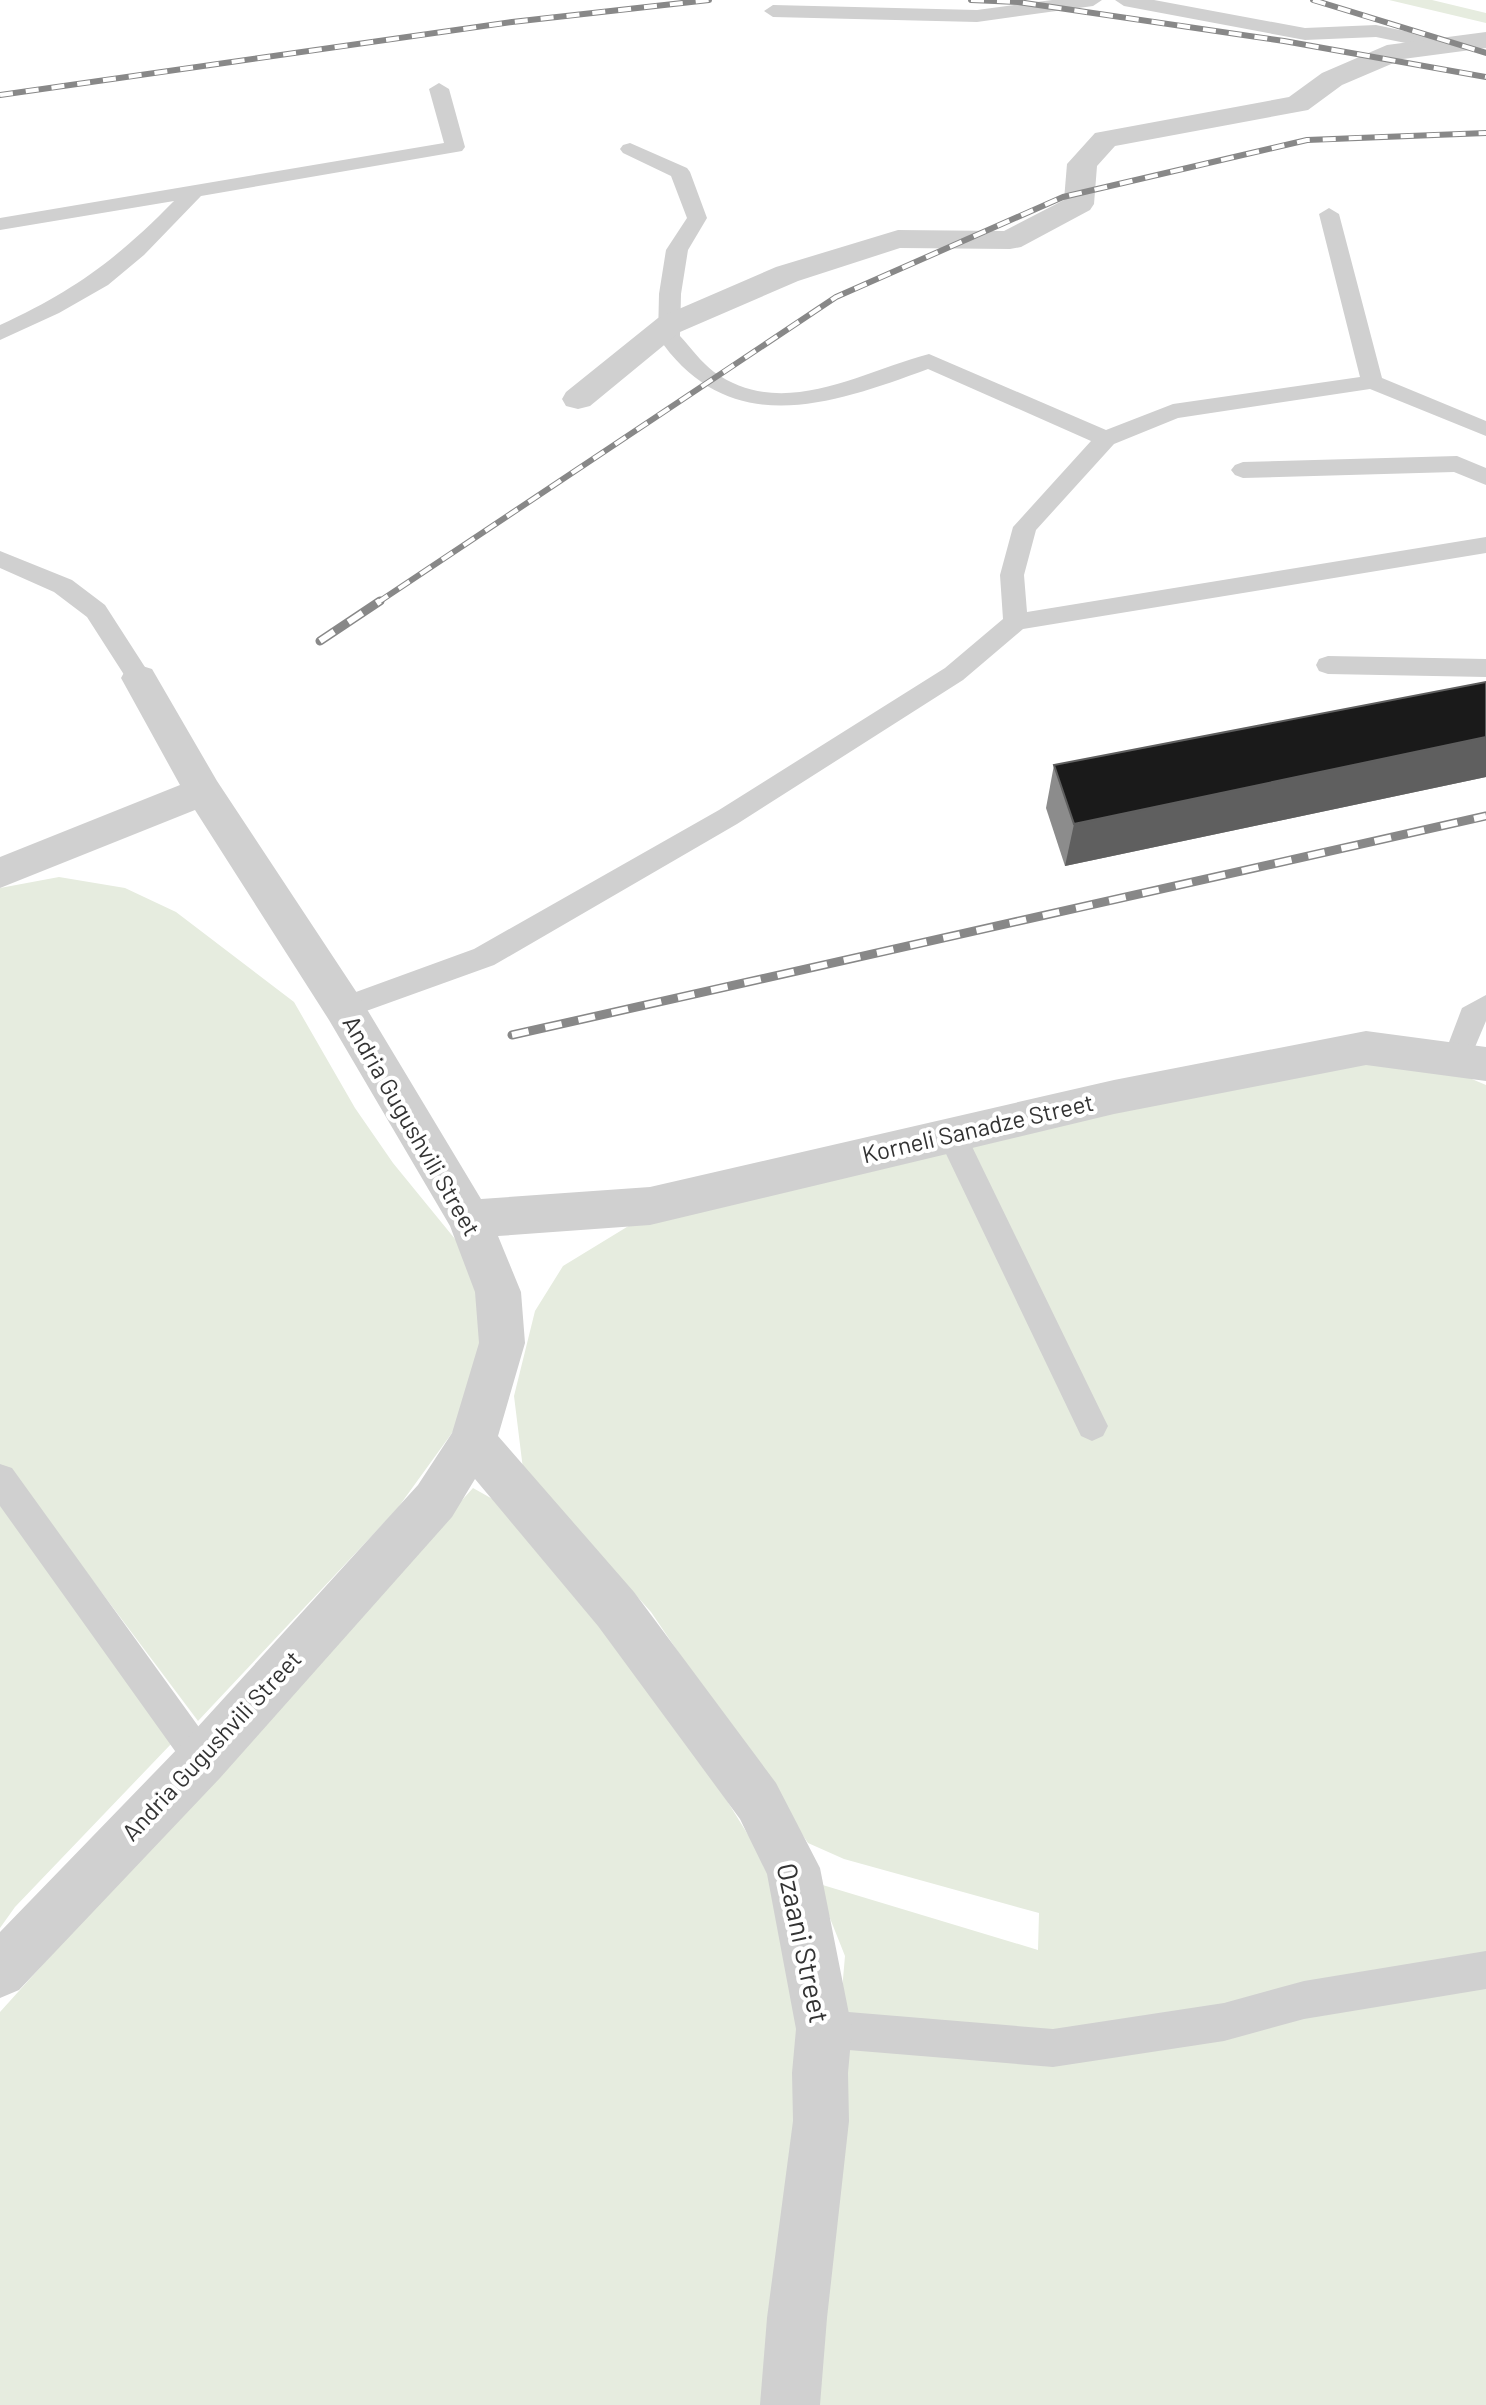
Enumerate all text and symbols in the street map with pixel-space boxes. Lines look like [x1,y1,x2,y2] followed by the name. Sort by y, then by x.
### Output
[337,1010,487,1240] street label: Andria Gugushvili Street
[859,1087,1096,1168] street label: Korneli Sanadze Street
[115,1644,307,1846] street label: Andria Gugushvili Street
[770,1860,838,2026] street label: Ozaani Street

